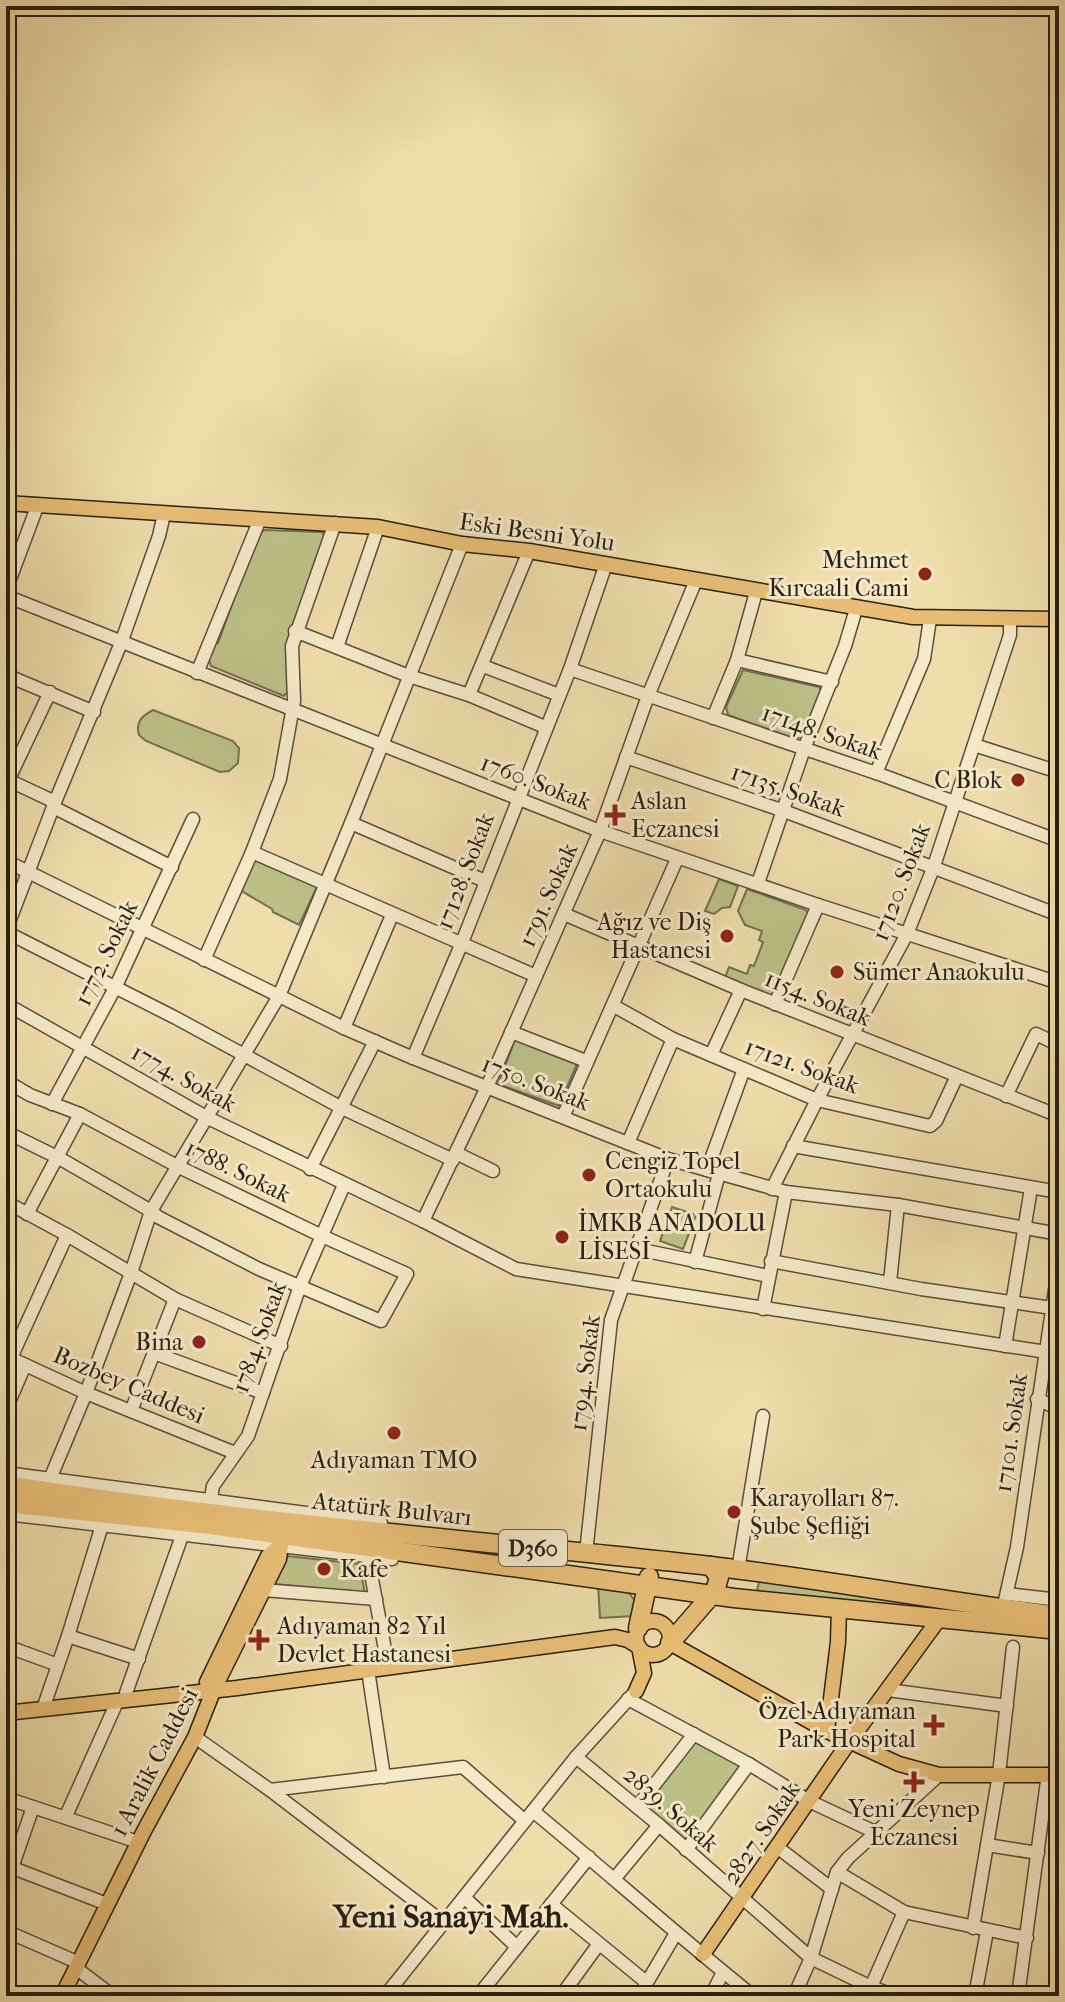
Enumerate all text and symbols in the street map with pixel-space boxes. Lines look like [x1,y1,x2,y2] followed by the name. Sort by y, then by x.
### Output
[457,507,617,557] street label: Eski Besni Yolu
[768,546,909,602] place label: Mehmet Kırcaali Cami
[916,565,934,583] marker: Mehmet Kırcaali Cami
[758,698,886,766] street label: 17148. Sokak
[477,748,596,816] street label: 1760. Sokak
[727,757,849,823] street label: 17135. Sokak
[934,766,1003,794] place label: C Blok
[1009,771,1027,789] marker: C Blok
[630,787,720,843] place label: Aslan Eczanesi
[606,806,624,824] marker: Aslan Eczanesi
[430,808,500,933] street label: 17128. Sokak
[866,818,937,945] street label: 17120. Sokak
[513,838,584,952] street label: 1791. Sokak
[68,895,144,1010] street label: 1772. Sokak
[596,908,711,964] place label: Ağız ve Diş Hastanesi
[718,927,736,945] marker: Ağız ve Diş Hastanesi
[853,958,1025,986] place label: Sümer Anaokulu
[828,963,846,981] marker: Sümer Anaokulu
[761,964,876,1032] street label: 1154. Sokak
[741,1032,864,1100] street label: 17121. Sokak
[127,1038,242,1119] street label: 1774. Sokak
[478,1050,595,1117] street label: 1750. Sokak
[181,1133,296,1209] street label: 1788. Sokak
[605,1147,741,1203] place label: Cengiz Topel Ortaokulu
[580,1166,598,1184] marker: Cengiz Topel Ortaokulu
[578,1208,767,1265] place label: İMKB ANADOLU LİSESİ
[553,1228,571,1246] marker: İMKB ANADOLU LİSESİ
[226,1277,292,1397] street label: 1784. Sokak
[564,1312,606,1433] street label: 1794. Sokak
[135,1328,184,1356] place label: Bina
[190,1333,208,1351] marker: Bina
[49,1341,209,1429] street label: Bozbey Caddesi
[989,1371,1033,1494] street label: 17101. Sokak
[385,1424,403,1442] marker: Adıyaman TMO
[310,1446,477,1474] place label: Adıyaman TMO
[750,1484,899,1540] place label: Karayolları 87. Şube Şefliği
[310,1487,473,1531] street label: Atatürk Bulvarı
[725,1503,743,1521] marker: Karayolları 87. Şube Şefliği
[499,1530,567,1566] road number: D360
[340,1555,388,1583] place label: Kafe
[315,1560,333,1578] marker: Kafe
[276,1612,451,1668] place label: Adıyaman 82 Yıl Devlet Hastanesi
[248,1629,270,1651] marker: Adıyaman 82 Yıl Devlet Hastanesi
[105,1683,203,1841] street label: 1 Aralik Caddesi
[759,1696,916,1753] place label: Özel Adıyaman Park Hospital
[923,1714,945,1736] marker: Özel Adıyaman Park Hospital
[618,1760,725,1858] street label: 2839. Sokak
[905,1773,923,1791] marker: Yeni Zeynep Eczanesi
[716,1776,806,1890] street label: 2827. Sokak
[847,1795,980,1851] place label: Yeni Zeynep Eczanesi
[331,1898,569,1935] district label: Yeni Sanayi Mah.

